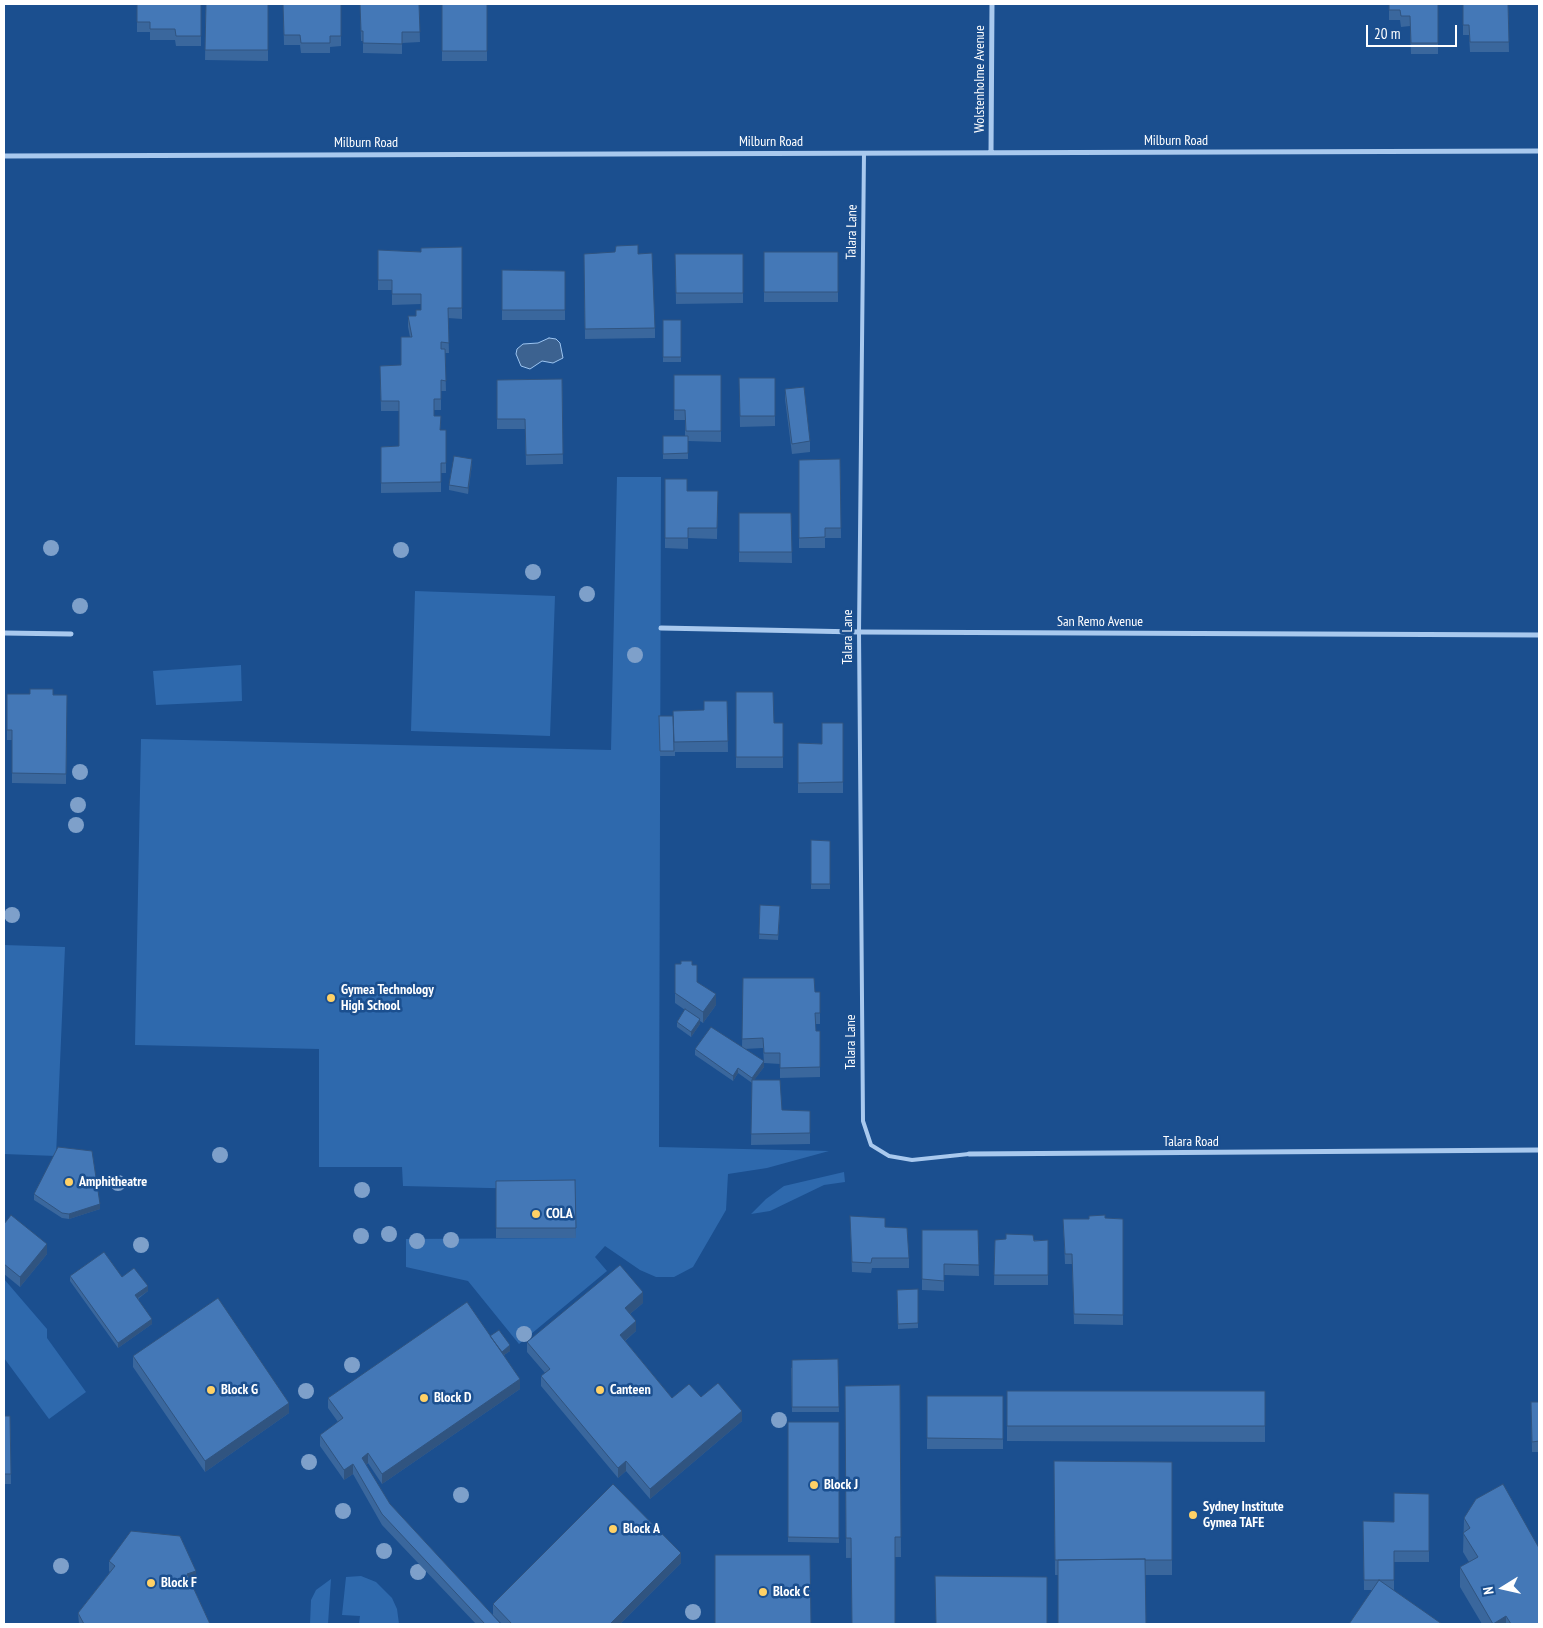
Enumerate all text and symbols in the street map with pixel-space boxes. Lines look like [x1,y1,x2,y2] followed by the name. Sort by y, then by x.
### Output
[1368,15,1459,47] scale bar
[1374,24,1400,43] text: 20 m
[972,25,988,133] street label: Wolstenholme Avenue
[1144,133,1208,149] street label: Milburn Road
[739,134,803,150] street label: Milburn Road
[334,135,398,151] street label: Milburn Road
[843,204,861,260] street label: Talara Lane
[840,609,856,665] street label: Talara Lane
[1057,614,1143,630] street label: San Remo Avenue
[341,982,434,1014] place label: Gymea Technology High School
[325,992,337,1004] marker: Gymea Technology High School
[843,1014,859,1070] street label: Talara Lane
[1163,1134,1219,1150] street label: Talara Road
[79,1174,147,1190] place label: Amphitheatre
[63,1176,75,1188] marker: Amphitheatre
[546,1206,573,1222] place label: COLA
[530,1208,542,1220] marker: COLA
[221,1382,258,1398] place label: Block G
[610,1382,651,1398] place label: Canteen
[205,1384,217,1396] marker: Block G
[594,1384,606,1396] marker: Canteen
[434,1390,472,1406] place label: Block D
[418,1392,430,1404] marker: Block D
[824,1477,858,1493] place label: Block J
[808,1479,820,1491] marker: Block J
[1203,1499,1284,1531] place label: Sydney Institute Gymea TAFE
[1187,1509,1199,1521] marker: Sydney Institute Gymea TAFE
[623,1521,660,1537] place label: Block A
[607,1523,619,1535] marker: Block A
[1478,1563,1528,1613] north arrow
[161,1575,197,1591] place label: Block F
[145,1577,157,1589] marker: Block F
[773,1584,809,1600] place label: Block C
[1479,1585,1498,1596] text: N
[757,1586,769,1598] marker: Block C

